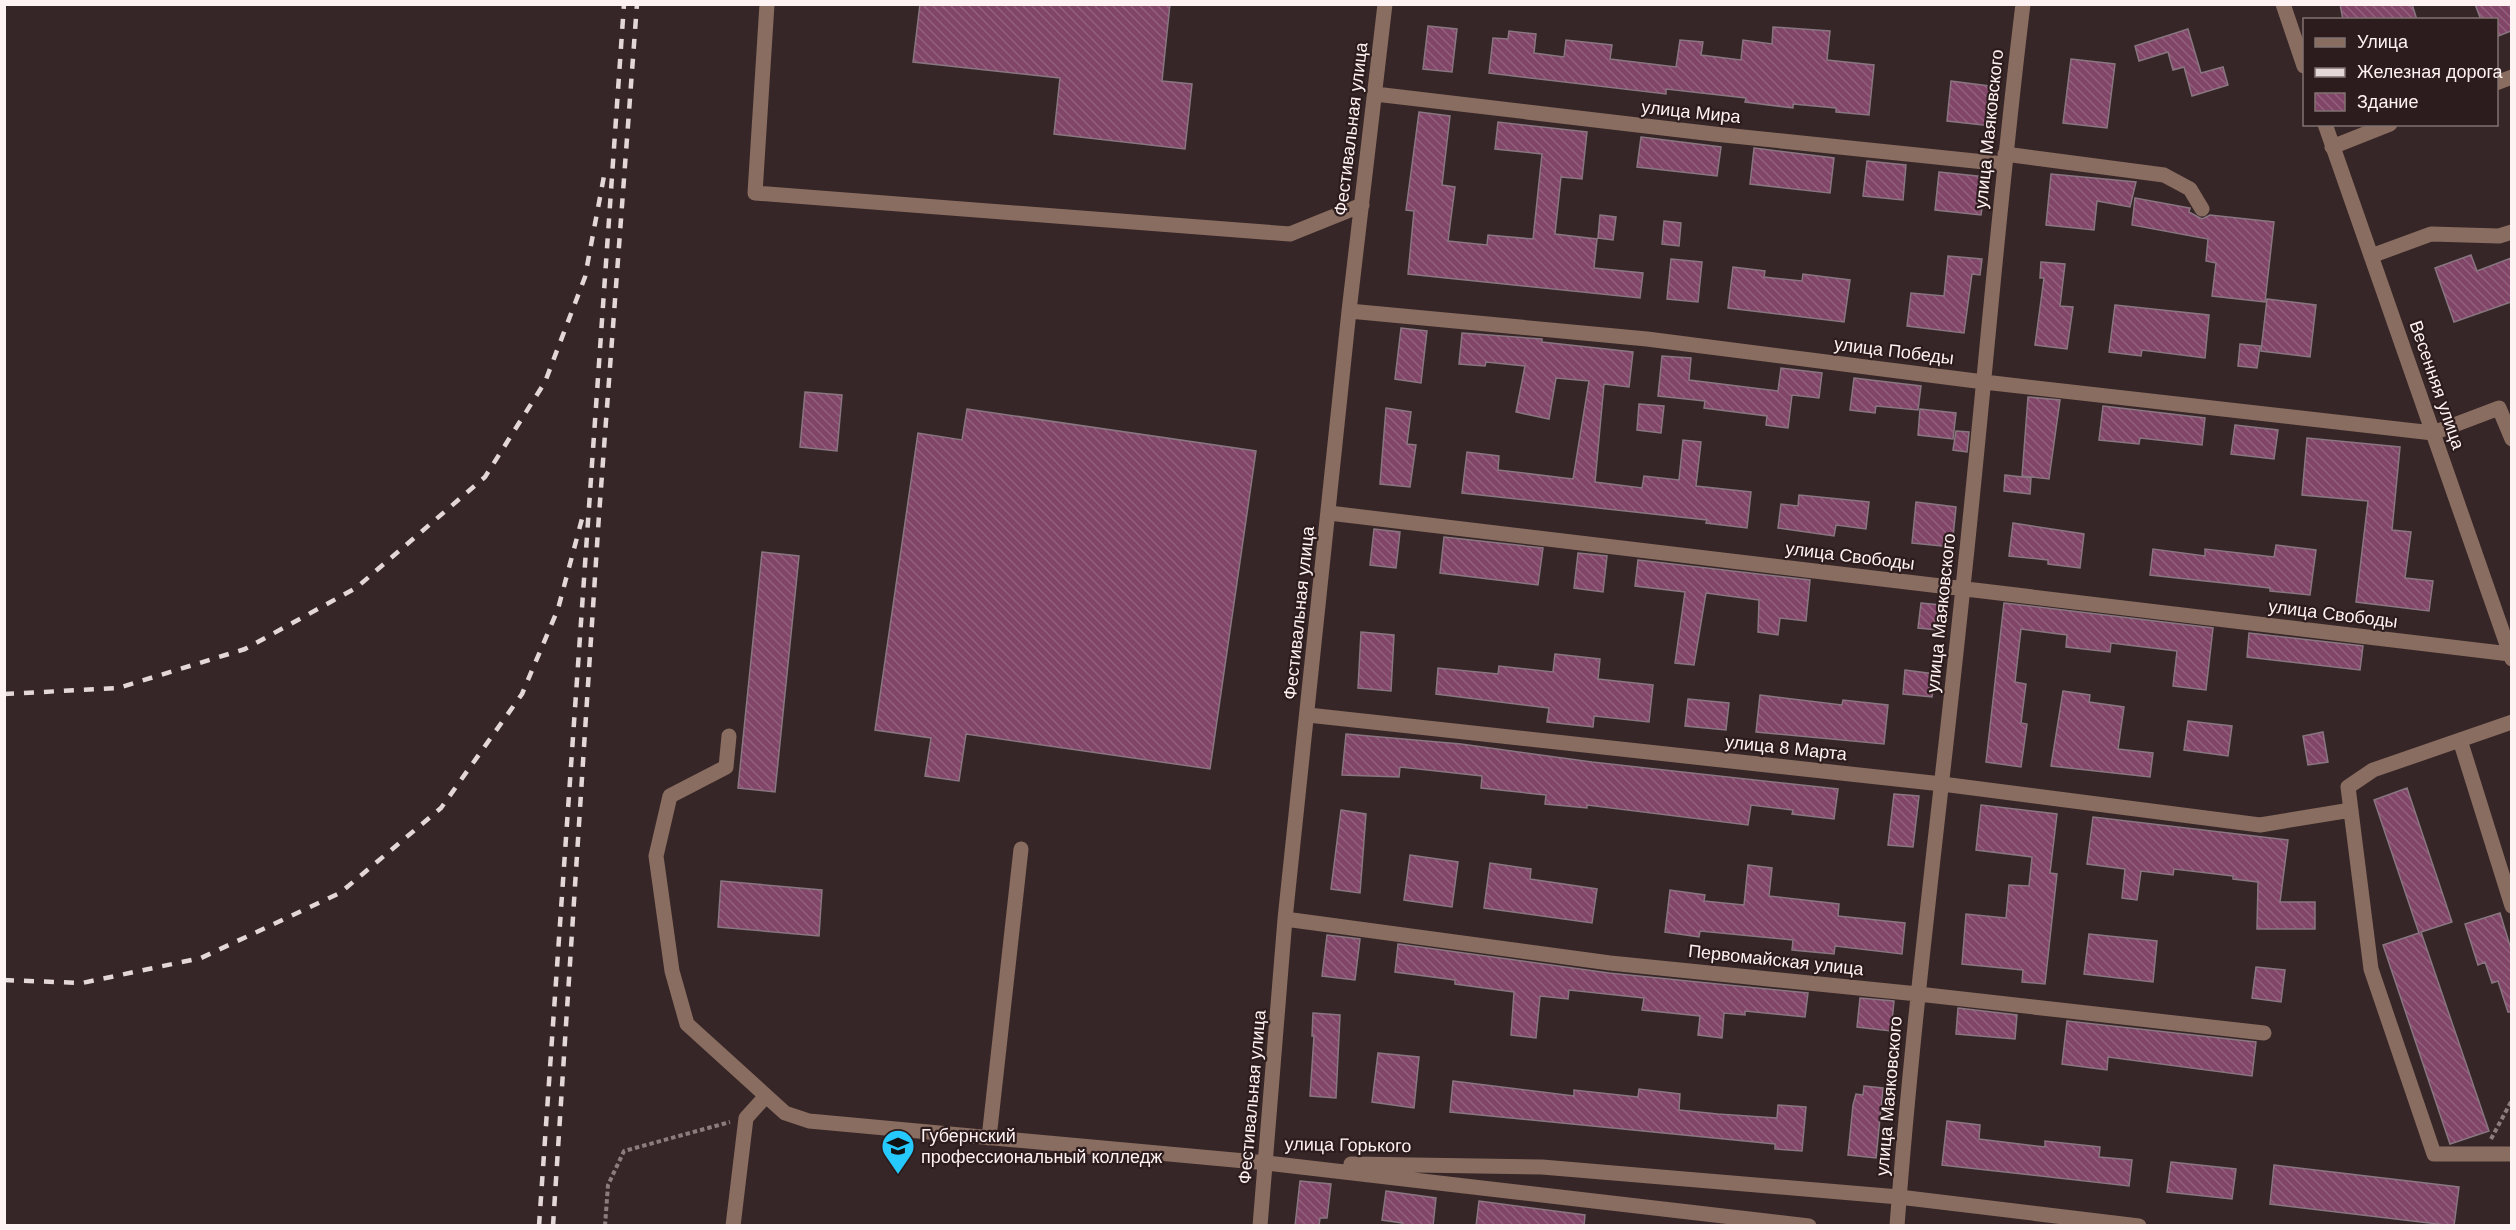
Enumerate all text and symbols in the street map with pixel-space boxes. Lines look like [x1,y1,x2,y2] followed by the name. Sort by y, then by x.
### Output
[2303,18,2498,126] legend
[2357,32,2409,52] text: Улица
[1330,40,1372,217] street label: Фестивальная улица
[1971,48,2007,210] street label: улица Маяковского
[2357,62,2504,82] text: Железная дорога
[2357,92,2418,112] text: Здание
[1640,97,1743,127] street label: улица Мира
[2406,318,2469,453] street label: Весенняя улица
[1833,334,1955,368] street label: улица Победы
[1280,524,1318,701] street label: Фестивальная улица
[1923,532,1959,694] street label: улица Маяковского
[1784,538,1916,574] street label: улица Свободы
[2267,596,2399,632] street label: улица Свободы
[1724,732,1849,764] street label: улица 8 Марта
[1687,941,1866,979] street label: Первомайская улица
[1234,1008,1270,1185] street label: Фестивальная улица
[1872,1015,1906,1177] street label: улица Маяковского
[921,1126,1162,1167] place label: Губернский профессиональный колледж
[880,1128,916,1175] school or university icon: Губернский профессиональный колледж
[1284,1134,1412,1156] street label: улица Горького

